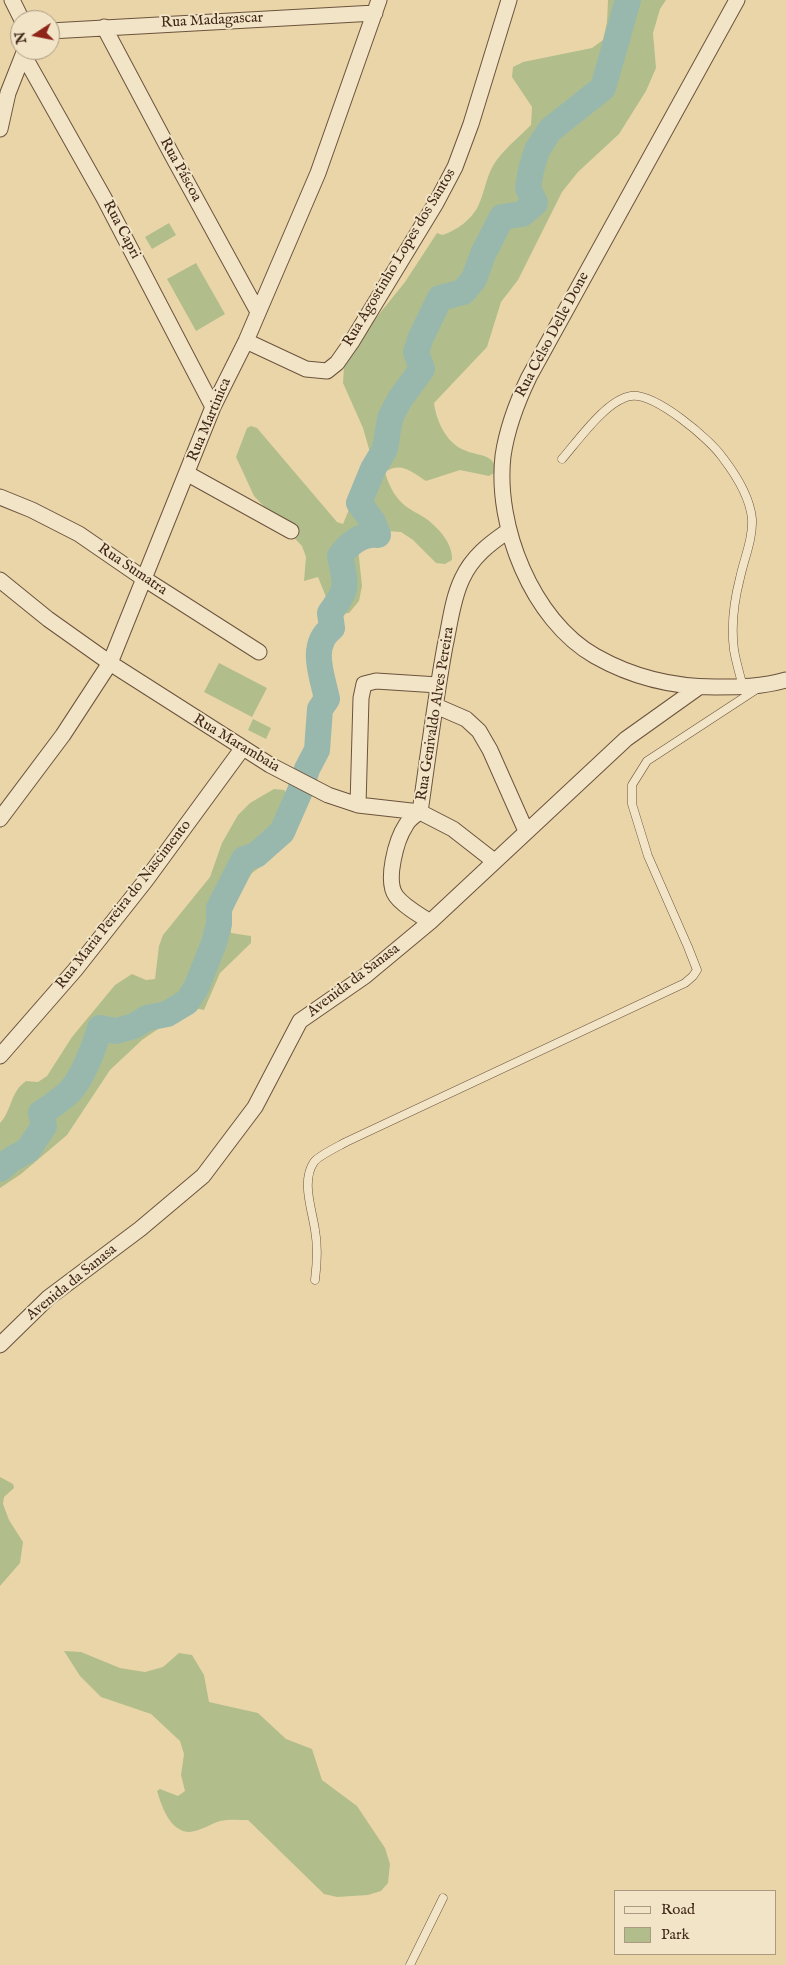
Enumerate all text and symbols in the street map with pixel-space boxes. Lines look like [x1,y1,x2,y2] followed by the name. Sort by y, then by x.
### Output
[160,9,264,33] street label: Rua Madagascar
[10,10,60,60] north arrow
[11,30,31,45] text: N
[155,135,205,205] street label: Rua Páscoa
[340,166,460,350] street label: Rua Agostinho Lopes dos Santos
[98,198,144,262] street label: Rua Capri
[512,269,594,401] street label: Rua Celso Delle Done
[184,376,236,464] street label: Rua Martinica
[94,540,170,600] street label: Rua Sumatra
[413,626,459,802] street label: Rua Genivaldo Alves Pereira
[189,711,283,777] street label: Rua Marambaia
[52,817,196,993] street label: Rua Maria Pereira do Nascimento
[304,940,404,1022] street label: Avenida da Sanasa
[23,1241,121,1325] street label: Avenida da Sanasa
[614,1890,776,1955] legend
[661,1900,695,1919] text: Road
[661,1925,690,1944] text: Park

